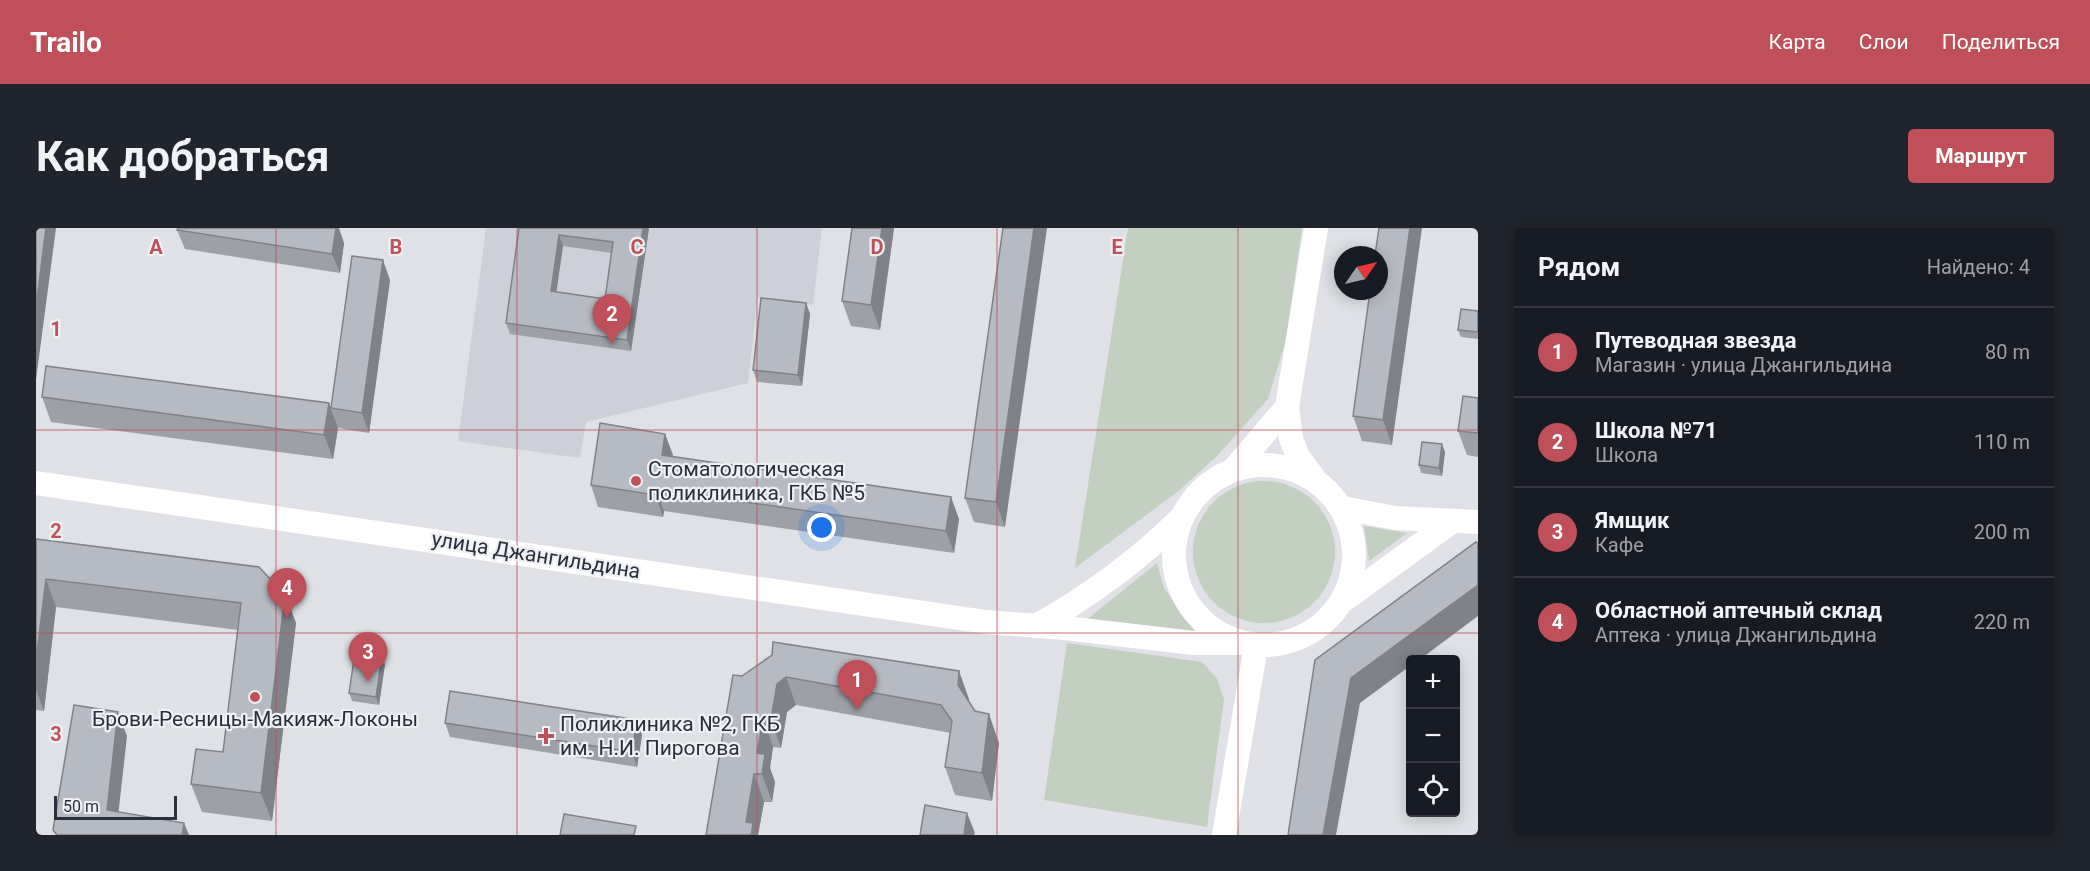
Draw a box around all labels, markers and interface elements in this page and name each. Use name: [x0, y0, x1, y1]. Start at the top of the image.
text: Trailo: [30, 26, 102, 59]
text: Карта: [1769, 30, 1826, 54]
text: Слои: [1859, 30, 1909, 54]
text: Поделиться: [1942, 30, 2060, 54]
button: Маршрут: [1908, 129, 2054, 183]
text: Как добраться: [36, 132, 330, 181]
text: A: [149, 235, 163, 259]
text: B: [390, 235, 402, 259]
text: C: [630, 235, 644, 259]
text: D: [871, 235, 884, 259]
text: E: [1111, 235, 1123, 259]
north arrow: [1334, 246, 1388, 300]
text: Рядом: [1538, 252, 1620, 282]
text: Найдено: 4: [1927, 255, 2030, 279]
pin: 2: [592, 294, 632, 344]
text: 1: [50, 317, 62, 341]
text: Путеводная звезда: [1595, 328, 1796, 353]
text: 1: [1552, 340, 1563, 364]
text: 80 m: [1985, 340, 2030, 364]
text: Магазин · улица Джангильдина: [1595, 353, 1892, 377]
text: Школа №71: [1595, 418, 1717, 443]
text: 2: [1552, 430, 1563, 454]
text: 110 m: [1974, 430, 2030, 454]
text: Школа: [1595, 443, 1658, 467]
place label: Стоматологическая поликлиника, ГКБ №5: [648, 457, 865, 505]
marker: Стоматологическая поликлиника, ГКБ №5: [629, 474, 643, 488]
text: Ямщик: [1595, 508, 1669, 533]
your location: [807, 513, 836, 542]
text: 2: [50, 519, 62, 543]
text: 3: [1552, 520, 1563, 544]
text: 200 m: [1974, 520, 2030, 544]
street label: улица Джангильдина: [430, 527, 642, 583]
text: Кафе: [1595, 533, 1644, 557]
pin: 4: [268, 568, 306, 618]
text: Областной аптечный склад: [1595, 598, 1882, 623]
text: 4: [1552, 610, 1563, 634]
text: 220 m: [1974, 610, 2030, 634]
text: Аптека · улица Джангильдина: [1595, 623, 1877, 647]
pin: 3: [348, 632, 388, 682]
map controls: [1406, 655, 1460, 817]
button: +: [1406, 655, 1460, 709]
pin: 1: [838, 660, 876, 710]
marker: Брови-Ресницы-Макияж-Локоны: [248, 690, 262, 704]
place label: Брови-Ресницы-Макияж-Локоны: [92, 707, 418, 731]
button: −: [1406, 709, 1460, 763]
place label: Поликлиника №2, ГКБ им. Н.И. Пирогова: [560, 712, 780, 760]
text: 3: [50, 722, 62, 746]
marker: Поликлиника №2, ГКБ им. Н.И. Пирогова: [537, 727, 555, 745]
button: locate: [1406, 763, 1460, 817]
scale bar: [54, 793, 177, 820]
text: 50 m: [63, 797, 99, 816]

